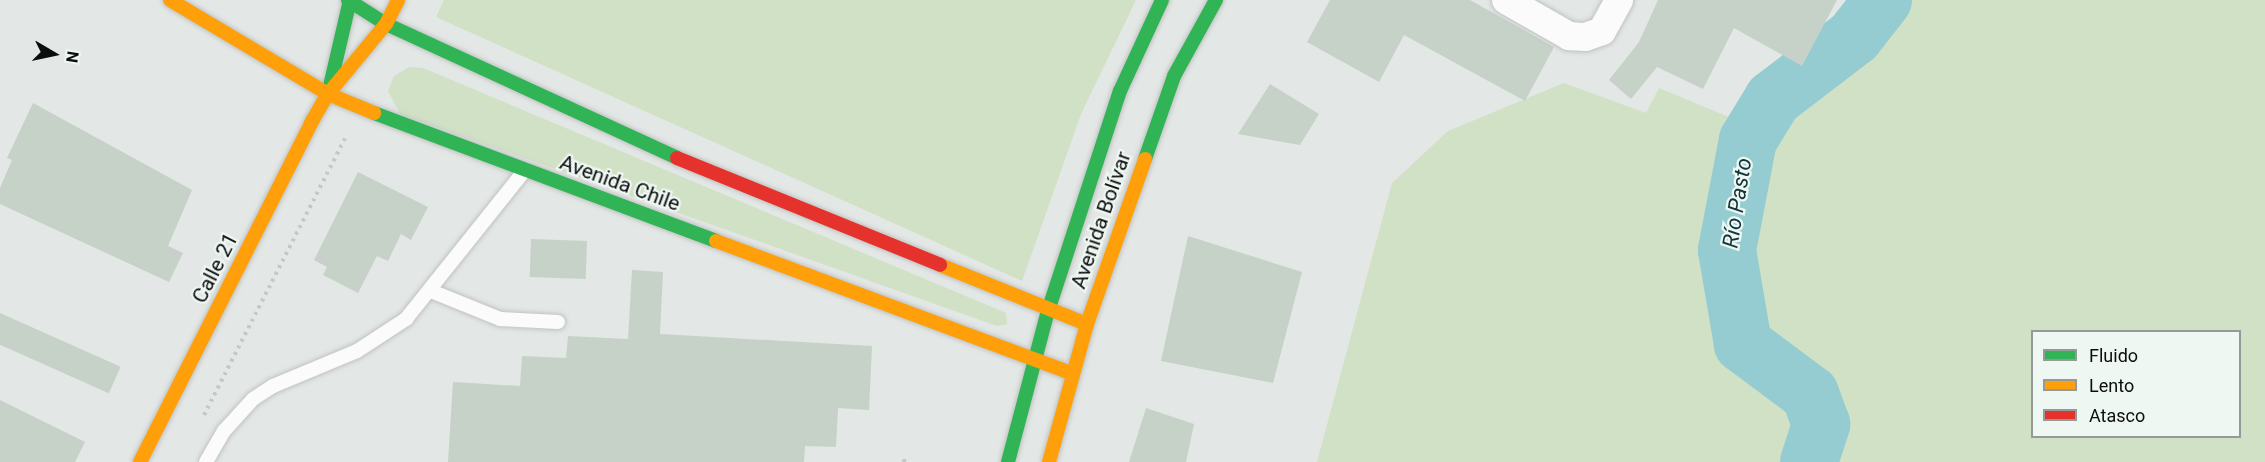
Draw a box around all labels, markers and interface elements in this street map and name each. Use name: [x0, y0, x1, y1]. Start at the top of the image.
north arrow: [24, 24, 84, 84]
text: N: [62, 50, 83, 64]
street label: Avenida Bolívar: [1066, 148, 1136, 292]
street label: Avenida Chile: [556, 150, 684, 216]
water label: Río Pasto: [1717, 156, 1757, 250]
street label: Calle 21: [187, 229, 243, 307]
legend: [2031, 330, 2241, 438]
text: Fluido: [2089, 345, 2138, 366]
text: Lento: [2089, 375, 2134, 396]
text: Atasco: [2089, 405, 2145, 426]

